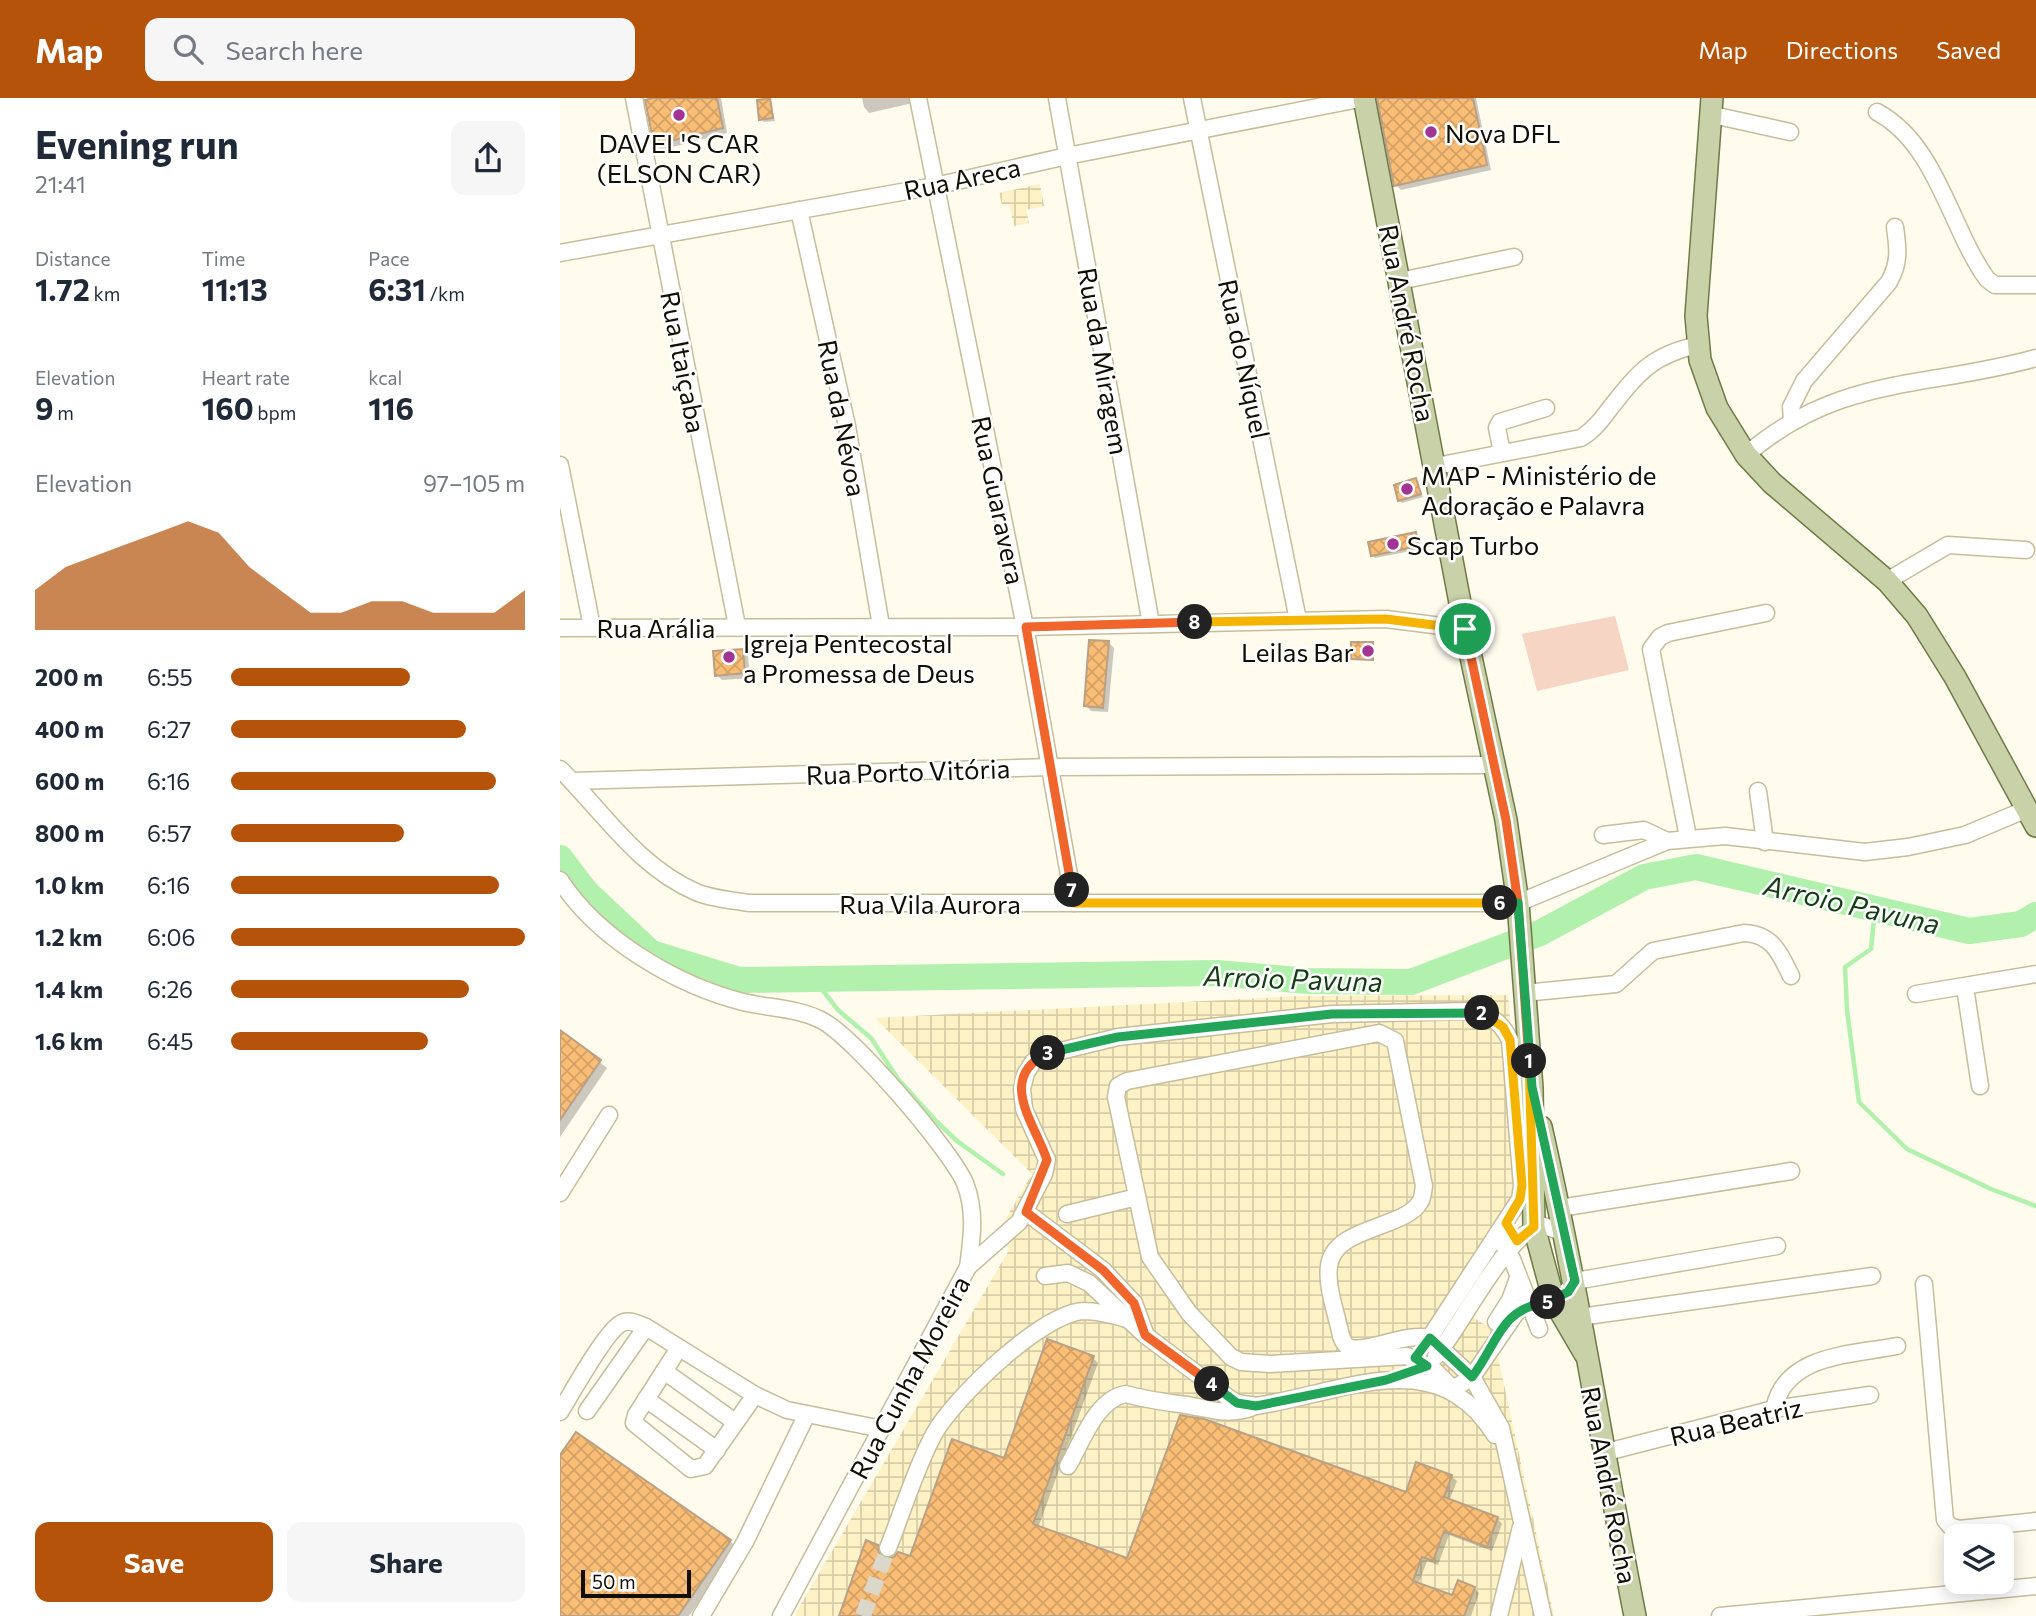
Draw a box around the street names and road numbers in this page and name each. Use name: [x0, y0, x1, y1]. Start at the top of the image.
street label: Rua Areca: [901, 151, 1023, 205]
street label: Rua André Rocha: [1374, 222, 1442, 424]
street label: Rua da Miragem: [1072, 265, 1136, 457]
street label: Rua do Níquel: [1213, 276, 1277, 442]
street label: Rua Itaiçaba: [655, 288, 713, 436]
street label: Rua da Névoa: [813, 337, 873, 499]
street label: Rua Guaravera: [966, 413, 1032, 587]
street label: Rua Arália: [597, 612, 715, 643]
street label: Rua Porto Vitória: [805, 752, 1011, 790]
street label: Rua Vila Aurora: [839, 888, 1021, 919]
street label: Rua Cunha Moreira: [842, 1270, 976, 1484]
street label: Rua André Rocha: [1576, 1384, 1644, 1586]
street label: Rua Beatriz: [1667, 1391, 1805, 1451]

